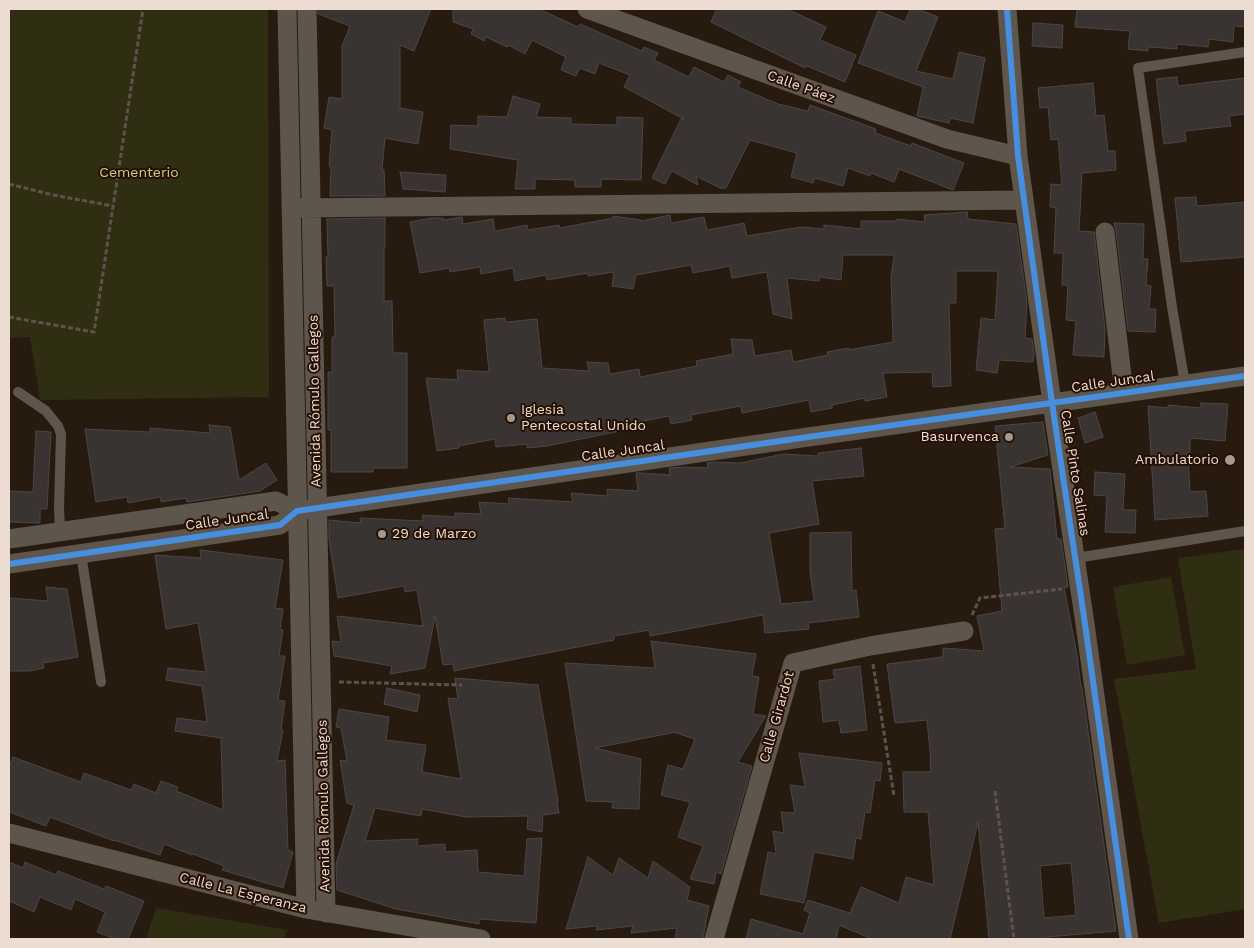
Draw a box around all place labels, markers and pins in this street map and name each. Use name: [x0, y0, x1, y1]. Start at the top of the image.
place label: Iglesia Pentecostal Unido: [521, 402, 646, 434]
marker: Iglesia Pentecostal Unido: [505, 412, 517, 424]
place label: Basurvenca: [920, 429, 999, 445]
marker: Basurvenca: [1003, 431, 1015, 443]
place label: Ambulatorio: [1135, 452, 1219, 468]
marker: Ambulatorio: [1223, 453, 1237, 467]
place label: 29 de Marzo: [392, 526, 476, 542]
marker: 29 de Marzo: [376, 528, 388, 540]

